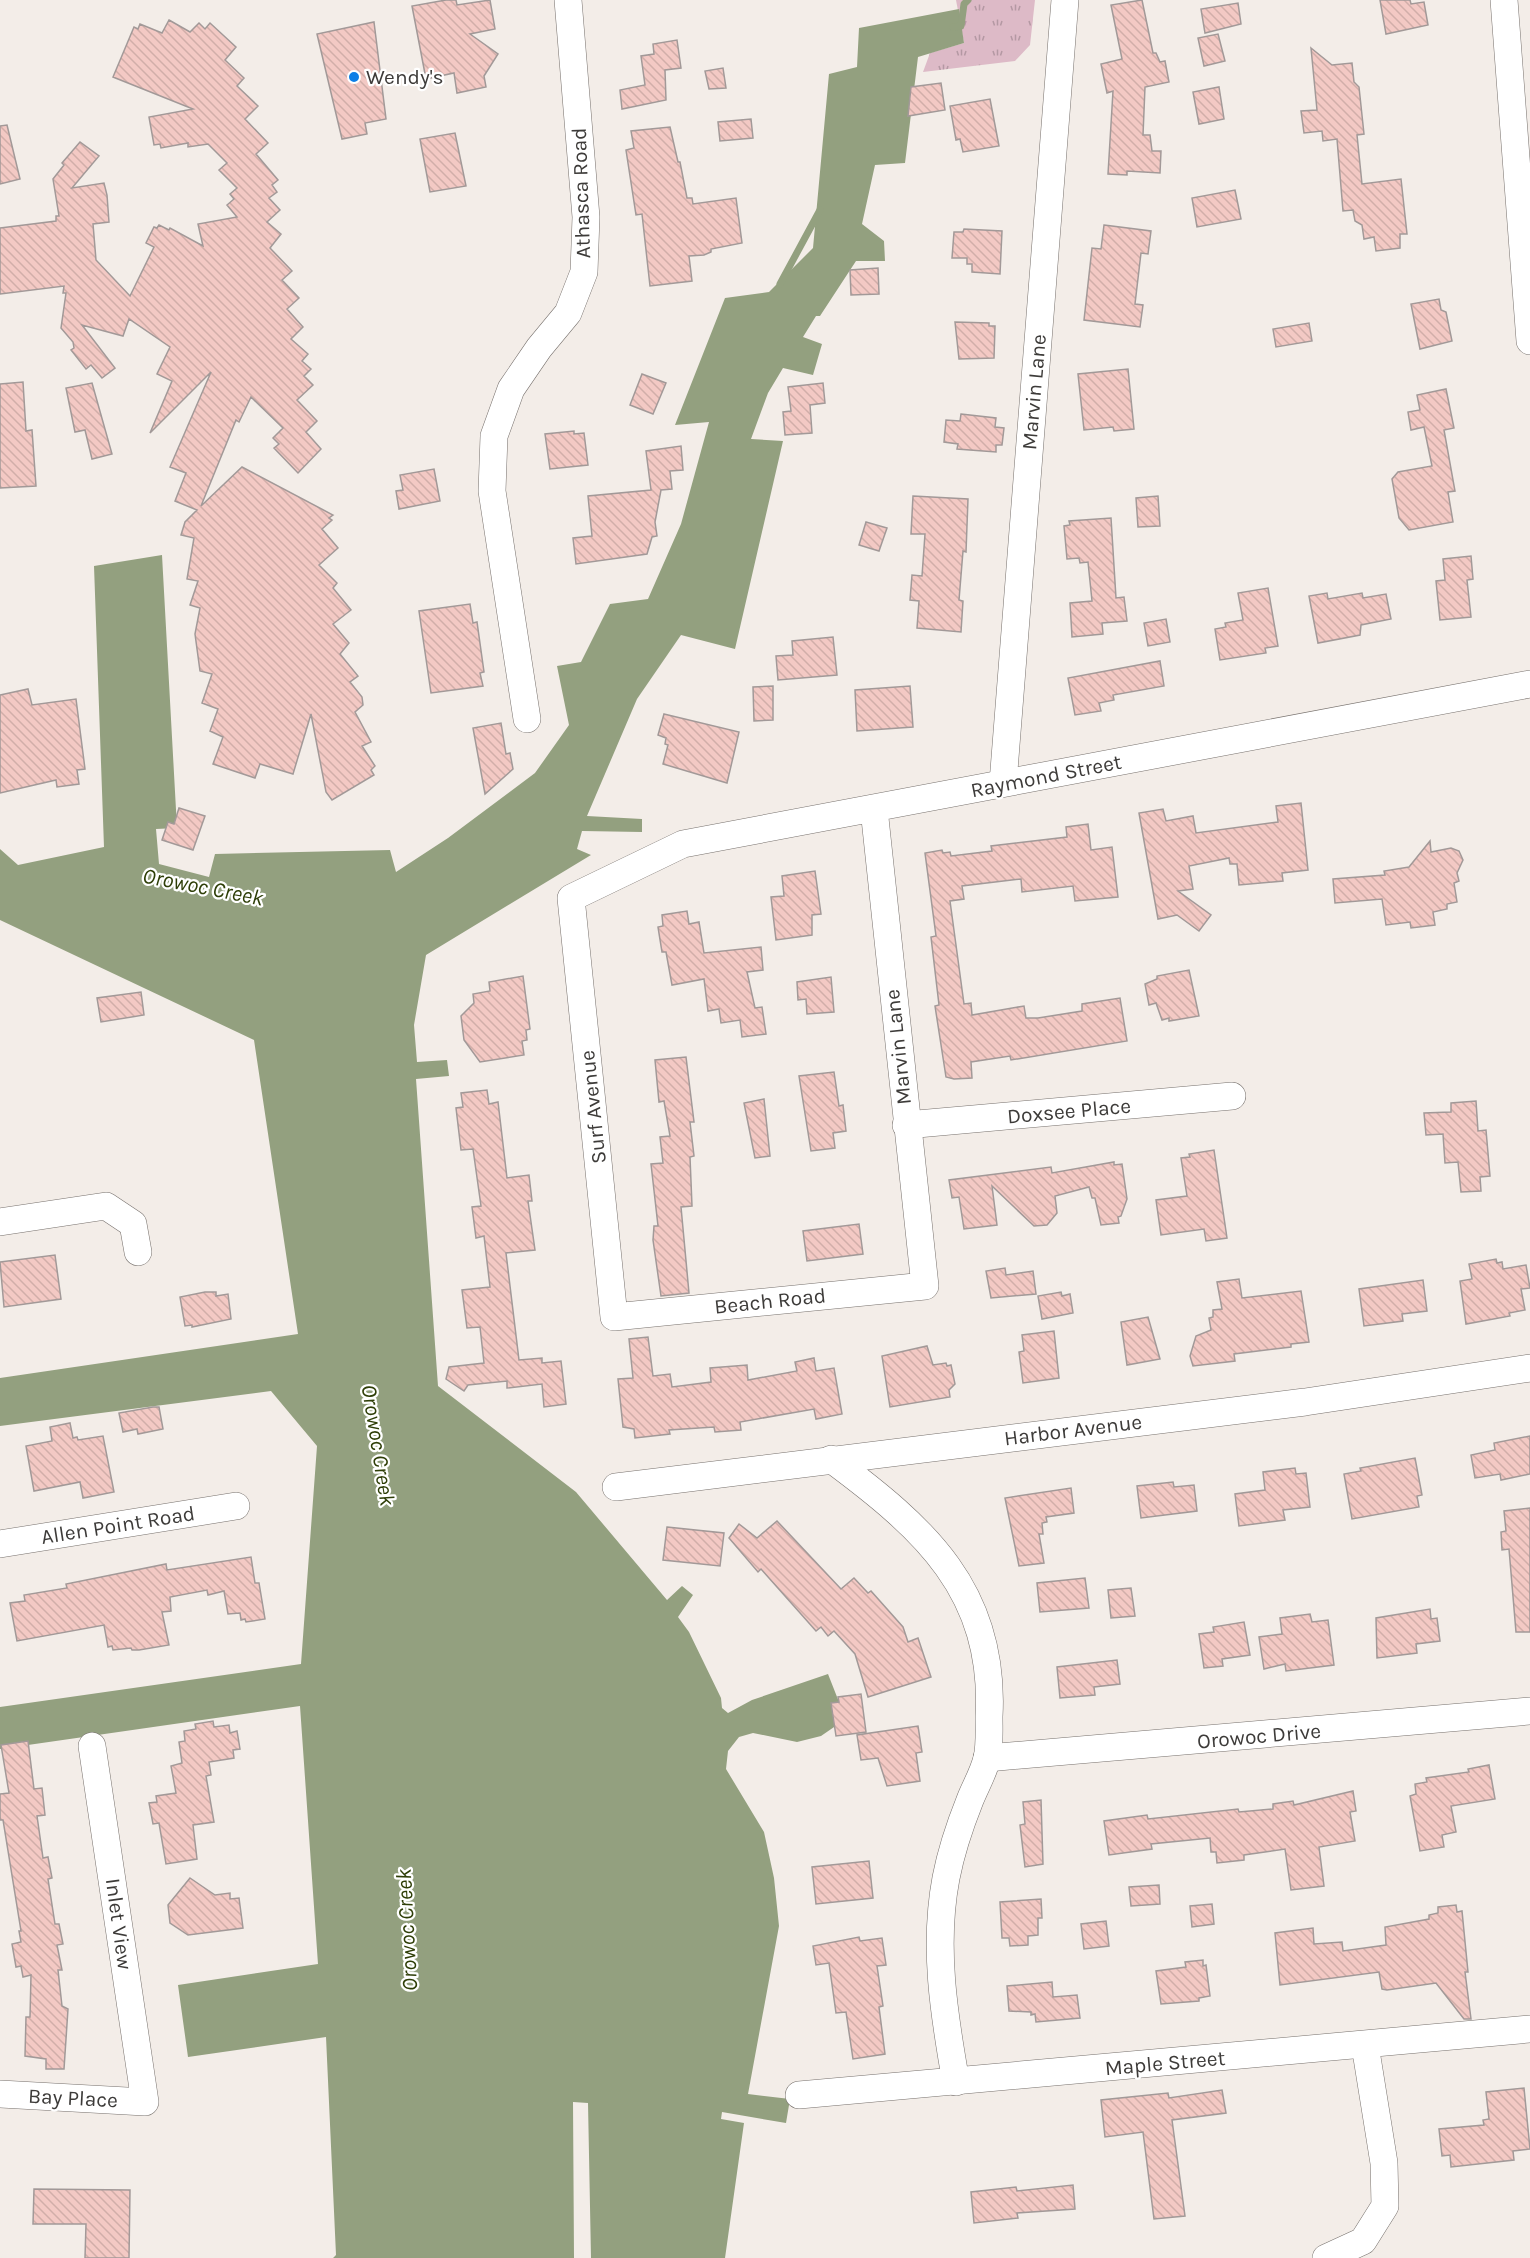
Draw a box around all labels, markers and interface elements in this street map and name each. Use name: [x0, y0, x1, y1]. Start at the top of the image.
place label: Wendy's: [366, 65, 444, 89]
marker: Wendy's: [347, 70, 361, 84]
street label: Athasca Road: [567, 127, 595, 259]
street label: Marvin Lane: [1017, 333, 1051, 451]
street label: Raymond Street: [969, 750, 1124, 802]
water label: Orowoc Creek: [140, 863, 266, 912]
street label: Marvin Lane: [880, 988, 916, 1106]
street label: Surf Avenue: [575, 1049, 611, 1165]
street label: Doxsee Place: [1006, 1094, 1132, 1128]
street label: Beach Road: [713, 1283, 827, 1319]
water label: Orowoc Creek: [356, 1383, 401, 1508]
street label: Harbor Avenue: [1003, 1410, 1143, 1450]
street label: Allen Point Road: [39, 1501, 197, 1549]
street label: Orowoc Drive: [1196, 1719, 1322, 1753]
water label: Orowoc Creek: [391, 1867, 423, 1992]
street label: Inlet View: [101, 1877, 137, 1971]
street label: Maple Street: [1104, 2046, 1226, 2080]
street label: Bay Place: [27, 2084, 119, 2112]

